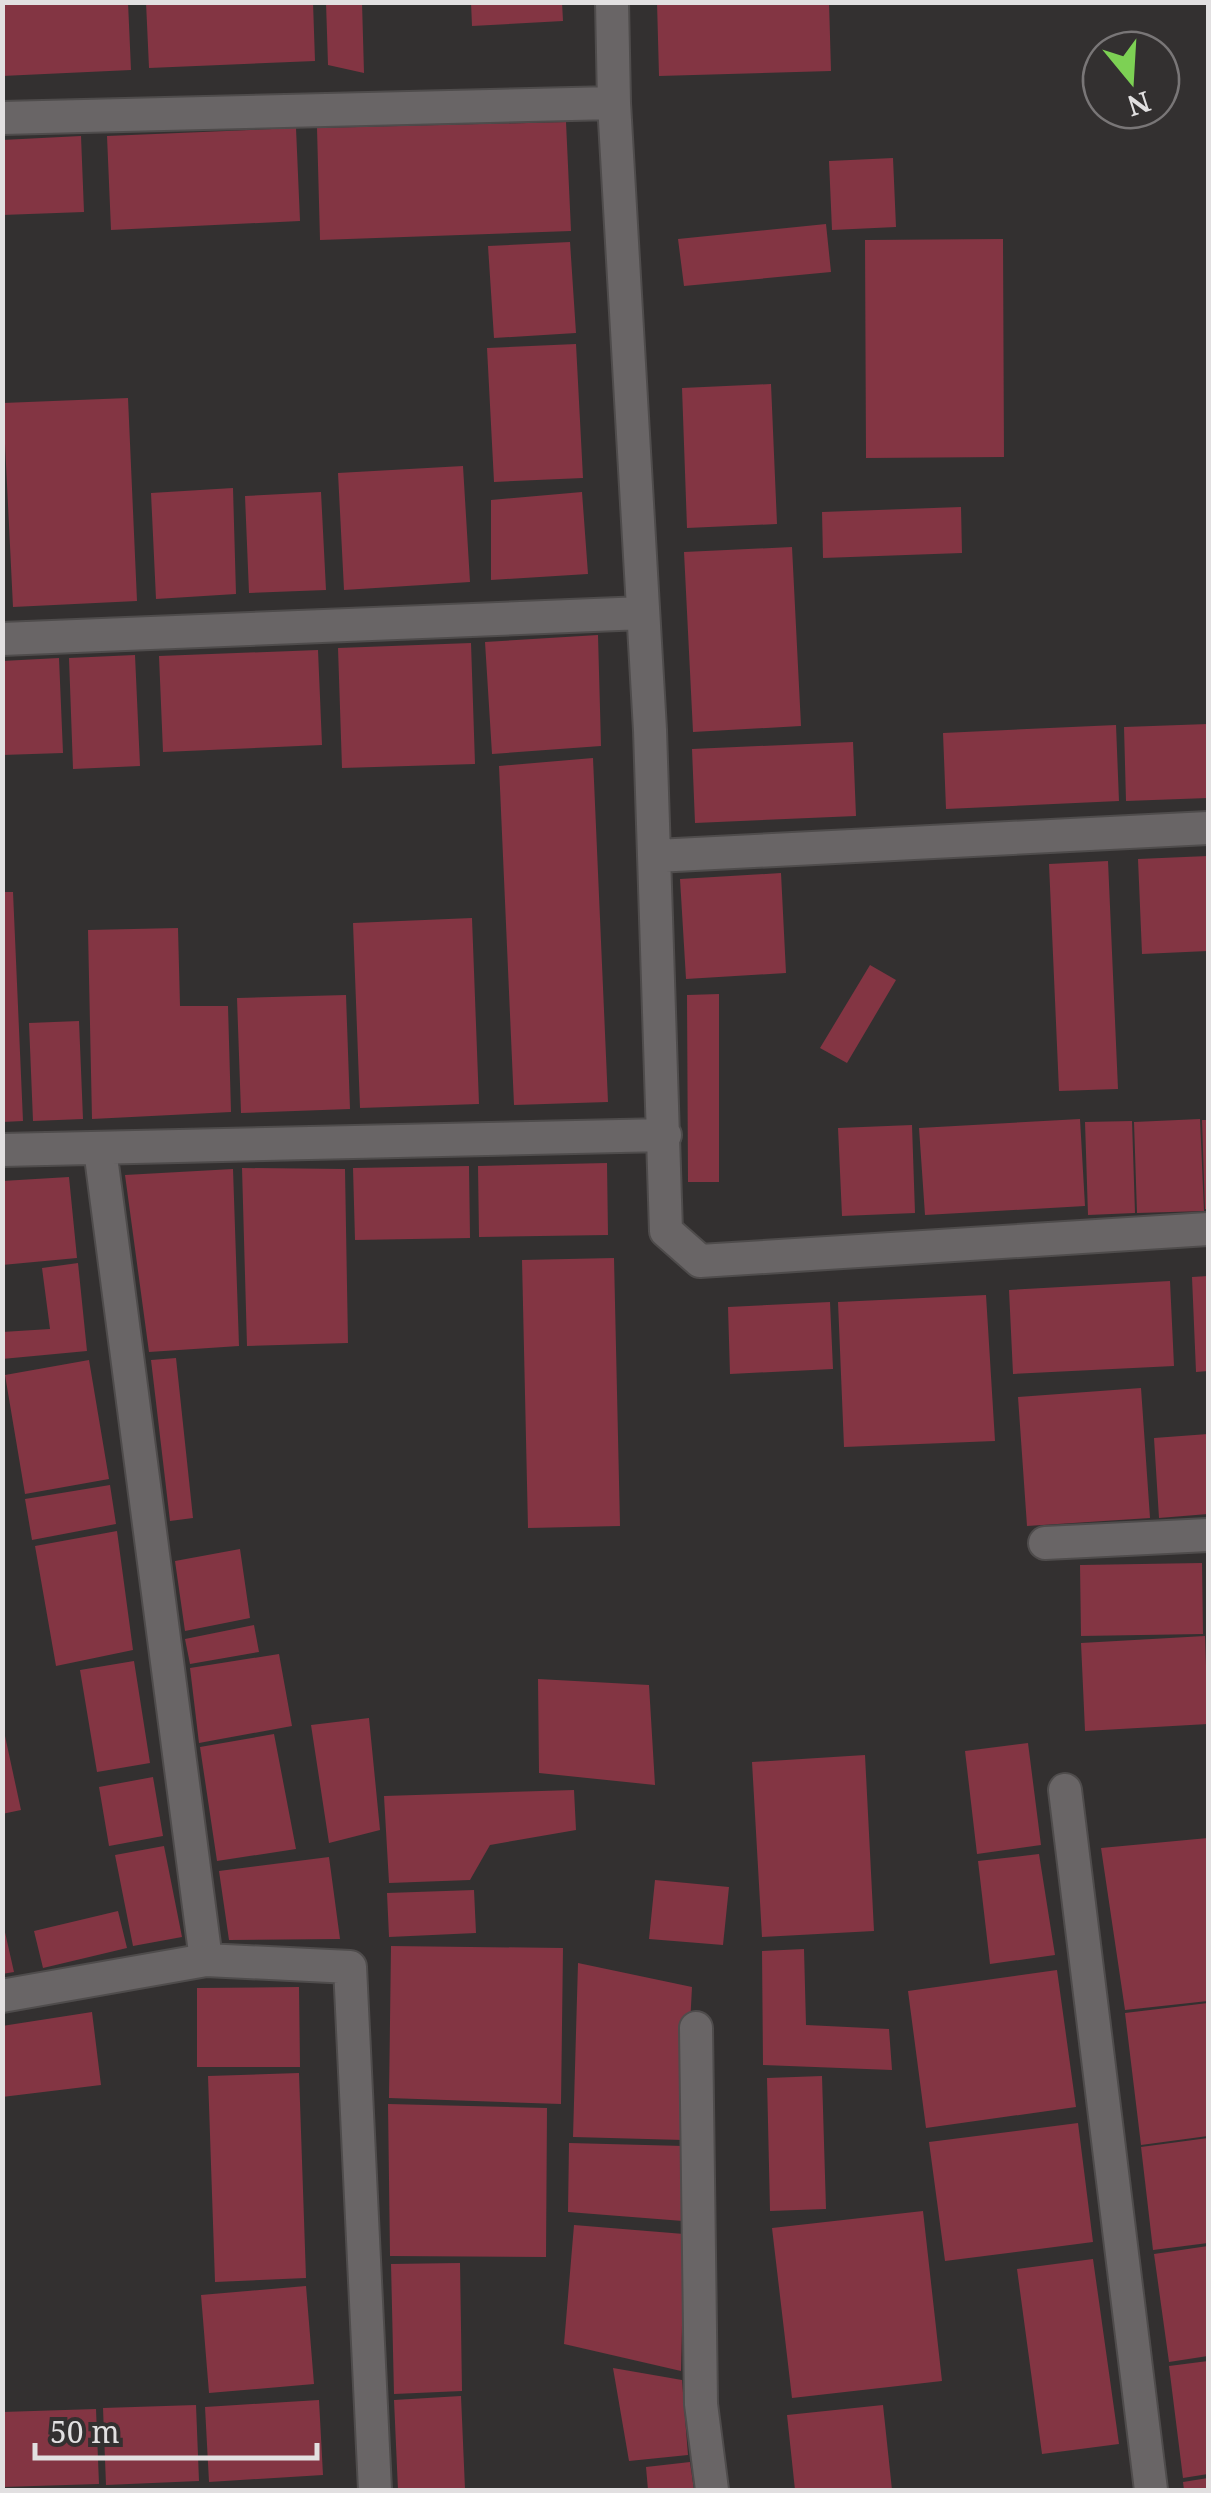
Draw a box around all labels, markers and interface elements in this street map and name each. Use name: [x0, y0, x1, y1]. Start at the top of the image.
north arrow: [1081, 30, 1181, 130]
text: N: [1123, 83, 1155, 126]
scale bar: [35, 2398, 318, 2460]
text: 50 m: [50, 2411, 120, 2452]

